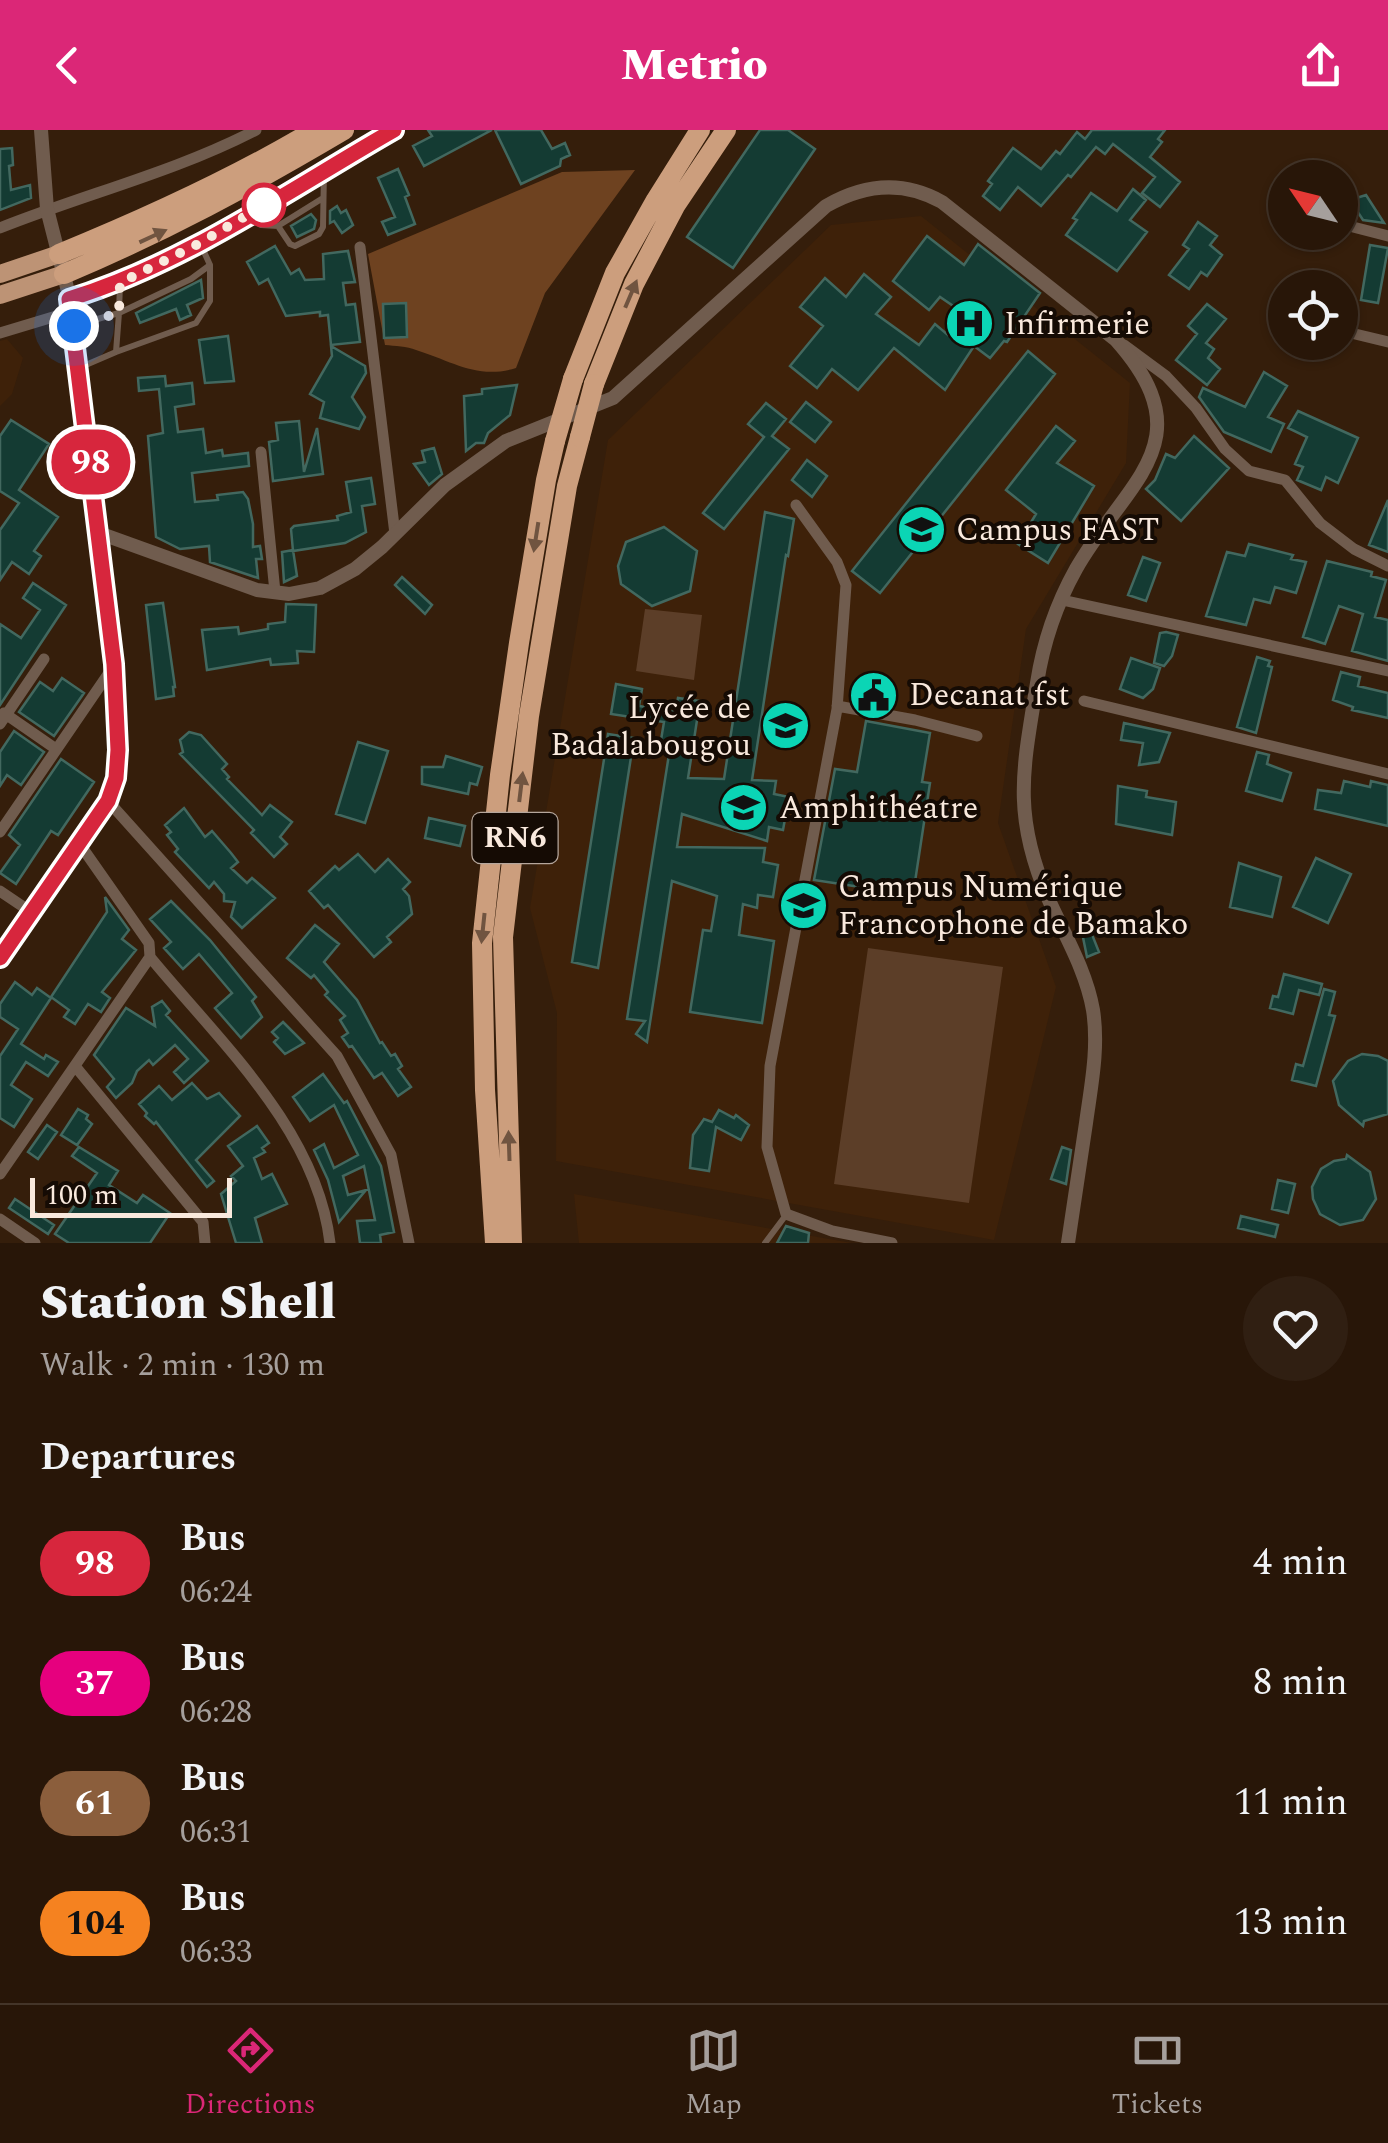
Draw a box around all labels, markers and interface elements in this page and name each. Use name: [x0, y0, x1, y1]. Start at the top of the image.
text: Metrio: [620, 31, 768, 100]
icon: back: [40, 38, 95, 93]
icon: share: [1293, 38, 1348, 93]
north arrow: [1268, 160, 1358, 250]
map controls: [1268, 160, 1358, 360]
unlabelled marker: [243, 184, 285, 226]
one-way arrow: [139, 227, 168, 244]
button: locate: [1268, 270, 1358, 360]
one-way arrow: [623, 279, 639, 309]
hospital icon: Infirmerie: [943, 298, 995, 350]
place label: Infirmerie: [1004, 300, 1150, 349]
your location: [49, 301, 99, 351]
line badge: 98: [46, 430, 136, 494]
text: 98: [71, 436, 111, 489]
school or university icon: Campus FAST: [895, 504, 947, 556]
place label: Campus FAST: [956, 506, 1160, 555]
one-way arrow: [528, 522, 543, 553]
public building icon: Decanat fst: [848, 669, 900, 721]
place label: Decanat fst: [909, 671, 1069, 720]
place label: Lycée de Badalabougou: [550, 684, 751, 770]
school or university icon: Lycée de Badalabougou: [760, 700, 812, 752]
one-way arrow: [513, 770, 529, 802]
school or university icon: Amphithéatre: [718, 782, 770, 834]
place label: Amphithéatre: [779, 784, 978, 833]
road number: RN6: [472, 813, 558, 863]
place label: Campus Numérique Francophone de Bamako: [838, 863, 1188, 949]
school or university icon: Campus Numérique Francophone de Bamako: [777, 879, 829, 931]
one-way arrow: [475, 913, 491, 945]
one-way arrow: [500, 1129, 516, 1161]
scale bar: [30, 1173, 232, 1218]
text: 100 m: [45, 1174, 118, 1217]
text: Station Shell: [40, 1267, 336, 1340]
button: heart: [1243, 1276, 1348, 1381]
text: Walk · 2 min · 130 m: [40, 1341, 325, 1390]
text: Departures: [40, 1429, 236, 1487]
text: Bus: [180, 1510, 246, 1568]
text: 4 min: [1253, 1534, 1348, 1592]
text: 98: [75, 1537, 115, 1590]
text: 06:24: [180, 1568, 252, 1617]
text: Bus: [180, 1630, 246, 1688]
text: 8 min: [1253, 1654, 1348, 1712]
text: 37: [75, 1657, 115, 1710]
text: 06:28: [180, 1688, 252, 1737]
text: Bus: [180, 1750, 246, 1808]
text: 11 min: [1234, 1774, 1348, 1832]
text: 61: [75, 1777, 115, 1830]
text: 06:31: [180, 1808, 252, 1857]
text: Bus: [180, 1870, 246, 1928]
text: 13 min: [1234, 1894, 1348, 1952]
text: 104: [66, 1897, 124, 1950]
text: 06:33: [180, 1928, 252, 1977]
tab: Directions: [185, 2023, 316, 2126]
tab: Map: [685, 2023, 742, 2126]
tab: Tickets: [1111, 2023, 1203, 2126]

